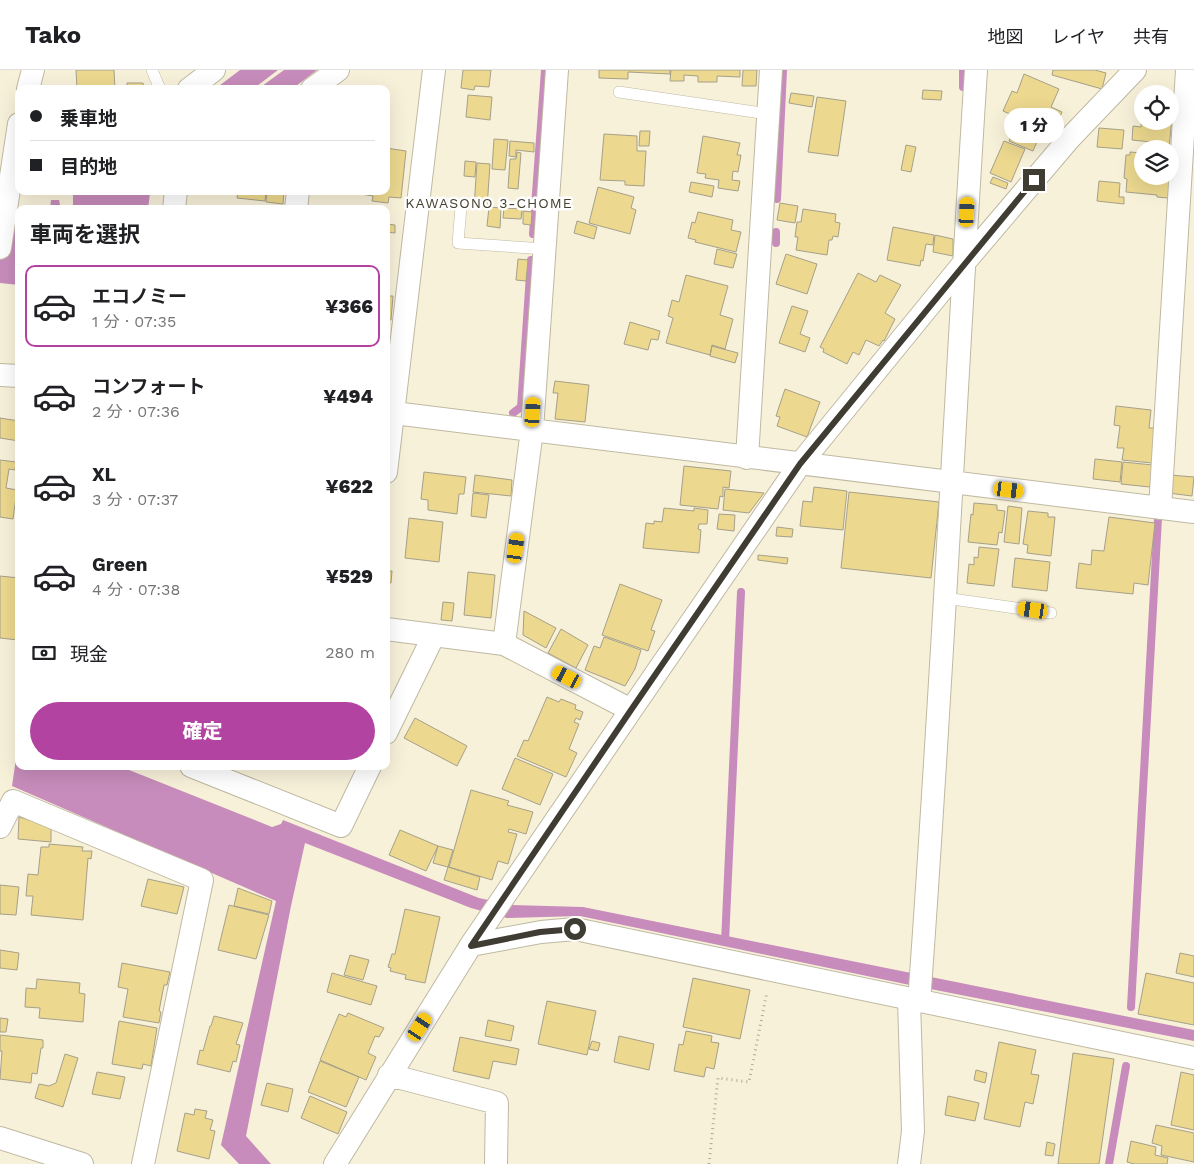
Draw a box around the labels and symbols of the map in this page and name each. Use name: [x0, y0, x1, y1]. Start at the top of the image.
callout: 1 分: [1004, 108, 1064, 142]
route end: [1023, 169, 1045, 191]
district label: KAWASONO 3-CHOME: [405, 195, 573, 211]
car: [958, 197, 975, 227]
car: [524, 397, 541, 427]
car: [993, 481, 1024, 499]
car: [506, 532, 525, 564]
car: [1017, 600, 1048, 620]
car: [550, 664, 583, 690]
route start: [564, 918, 586, 940]
car: [405, 1010, 434, 1044]

